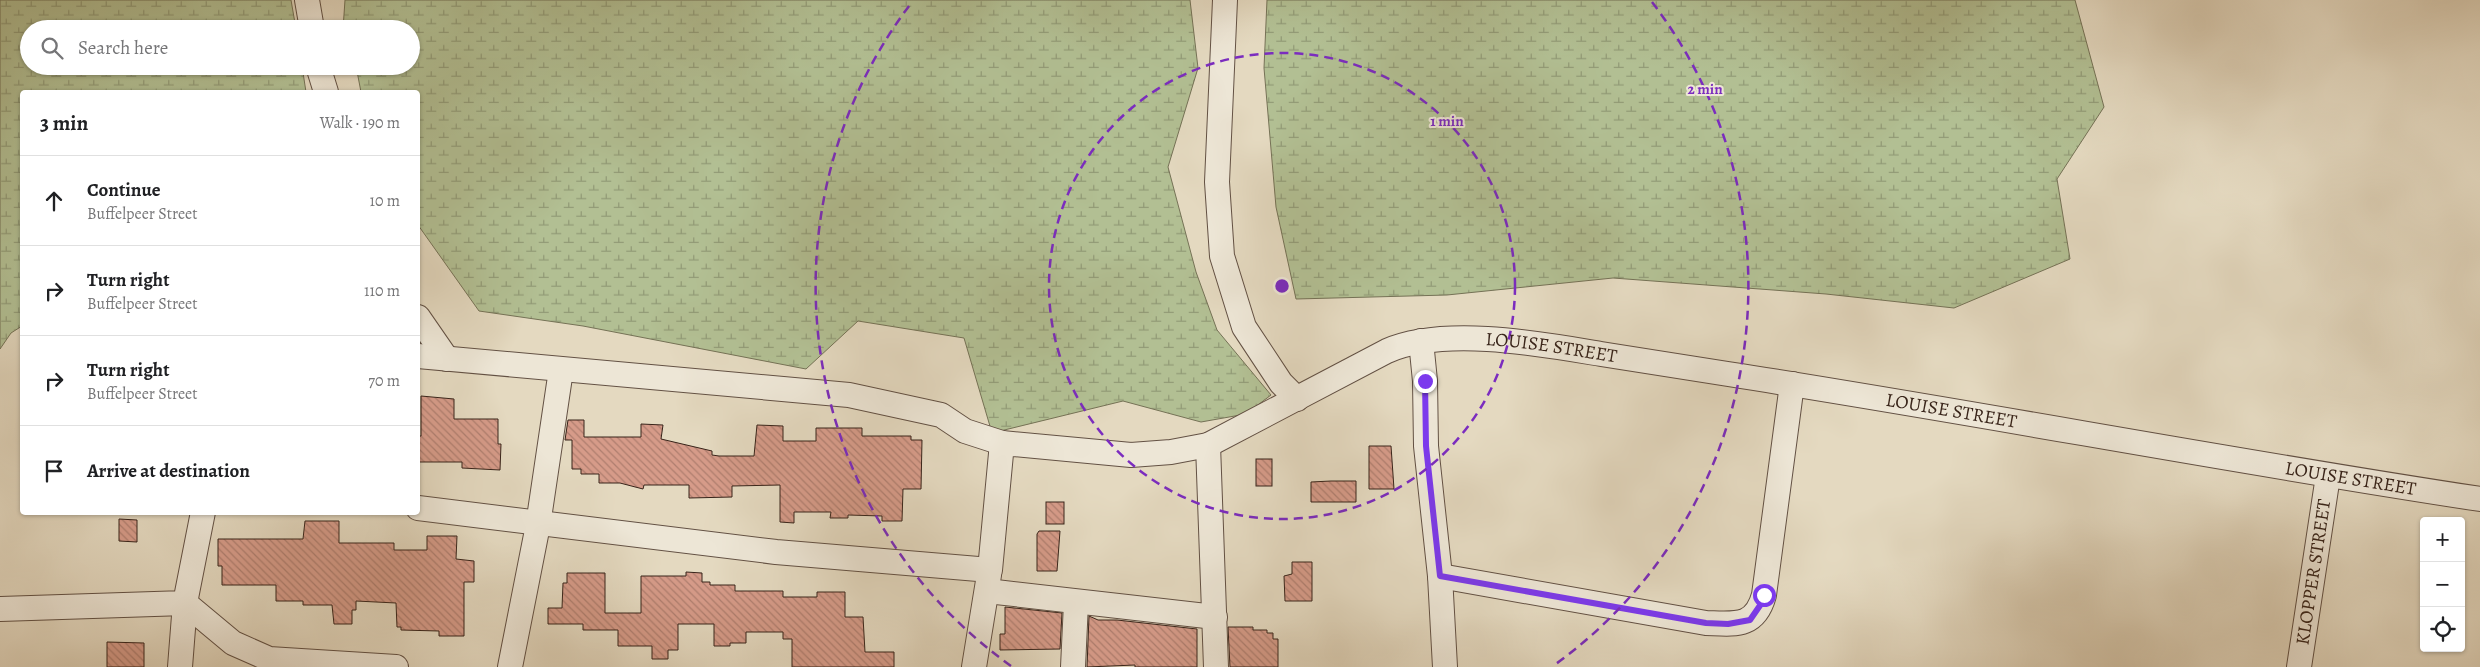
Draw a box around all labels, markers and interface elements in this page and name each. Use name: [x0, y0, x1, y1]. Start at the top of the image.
search box: [20, 20, 420, 75]
icon: search: [38, 34, 66, 62]
text: Search here: [78, 35, 168, 61]
text: 2 min: [1687, 79, 1723, 99]
text: 3 min: [40, 109, 88, 137]
text: 1 min: [1430, 111, 1464, 131]
text: Walk · 190 m: [320, 112, 400, 134]
text: Continue: [87, 177, 161, 203]
icon: ahead: [40, 187, 68, 215]
text: 10 m: [370, 190, 400, 212]
text: Buffelpeer Street: [87, 203, 198, 225]
text: Turn right: [87, 267, 169, 293]
icon: right: [40, 277, 68, 305]
centre of rings: [1273, 277, 1291, 295]
text: 110 m: [364, 280, 400, 302]
text: Buffelpeer Street: [87, 293, 198, 315]
street label: LOUISE STREET: [1485, 326, 1620, 370]
text: Turn right: [87, 357, 169, 383]
icon: right: [40, 367, 68, 395]
text: 70 m: [368, 370, 400, 392]
route end: [1414, 370, 1437, 393]
text: Buffelpeer Street: [87, 383, 198, 405]
street label: LOUISE STREET: [1884, 387, 2019, 435]
street label: LOUISE STREET: [2283, 455, 2419, 502]
icon: arrive: [40, 457, 68, 485]
text: Arrive at destination: [87, 458, 250, 484]
street label: KLOPPER STREET: [2290, 497, 2337, 647]
map controls: [2420, 517, 2465, 652]
button: +: [2420, 517, 2465, 562]
button: −: [2420, 562, 2465, 607]
route start: [1753, 584, 1776, 607]
button: locate: [2420, 607, 2465, 652]

